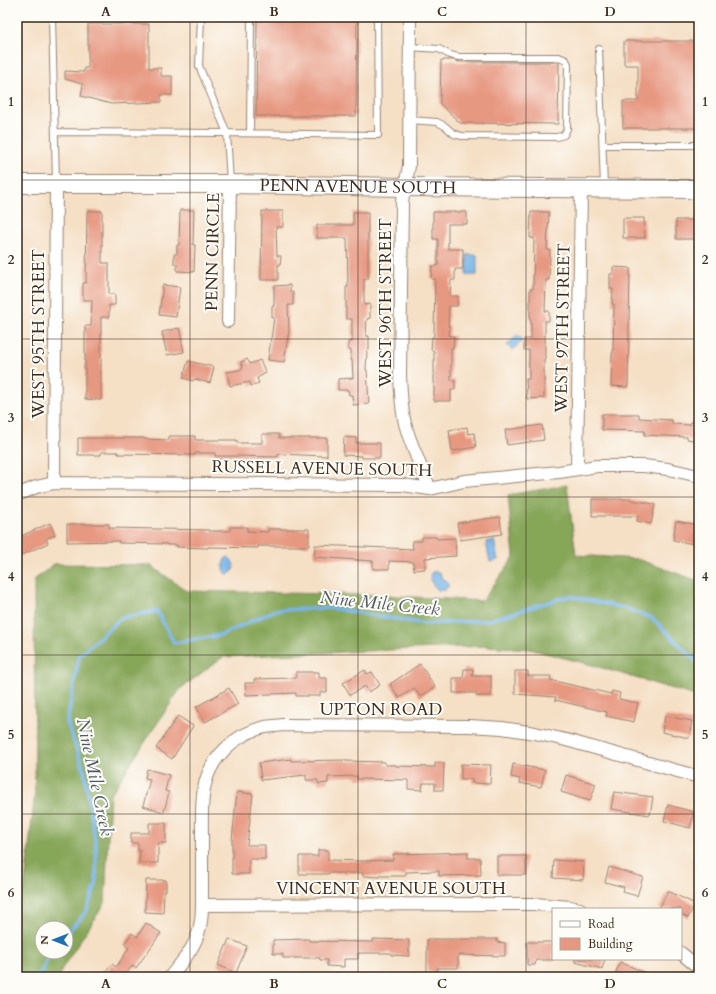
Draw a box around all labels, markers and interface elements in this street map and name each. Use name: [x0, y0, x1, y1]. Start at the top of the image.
text: A: [101, 3, 111, 21]
text: B: [269, 3, 279, 21]
text: C: [437, 3, 447, 21]
text: D: [604, 3, 616, 21]
text: 1: [8, 93, 14, 111]
text: 1: [702, 93, 708, 111]
street label: PENN AVENUE SOUTH: [260, 174, 456, 199]
street label: PENN CIRCLE: [200, 193, 225, 311]
street label: WEST 96TH STREET: [374, 218, 397, 389]
street label: WEST 97TH STREET: [550, 243, 575, 414]
street label: WEST 95TH STREET: [27, 249, 50, 420]
text: 2: [8, 251, 15, 269]
text: 2: [702, 251, 709, 269]
text: 3: [8, 409, 15, 427]
text: 3: [702, 409, 709, 427]
street label: RUSSELL AVENUE SOUTH: [212, 455, 432, 482]
text: 4: [8, 568, 15, 586]
text: 4: [702, 568, 709, 586]
water label: Nine Mile Creek: [319, 585, 441, 622]
street label: UPTON ROAD: [320, 698, 442, 721]
water label: Nine Mile Creek: [70, 716, 119, 839]
text: 5: [8, 726, 14, 744]
text: 5: [702, 726, 708, 744]
street label: VINCENT AVENUE SOUTH: [276, 877, 506, 900]
text: 6: [8, 884, 15, 902]
text: 6: [702, 884, 709, 902]
legend: [552, 908, 682, 960]
text: Road: [588, 916, 615, 932]
north arrow: [34, 920, 74, 960]
text: N: [37, 935, 52, 945]
text: Building: [588, 936, 633, 952]
text: A: [101, 975, 111, 993]
text: B: [269, 975, 279, 993]
text: C: [437, 975, 447, 993]
text: D: [604, 975, 616, 993]

